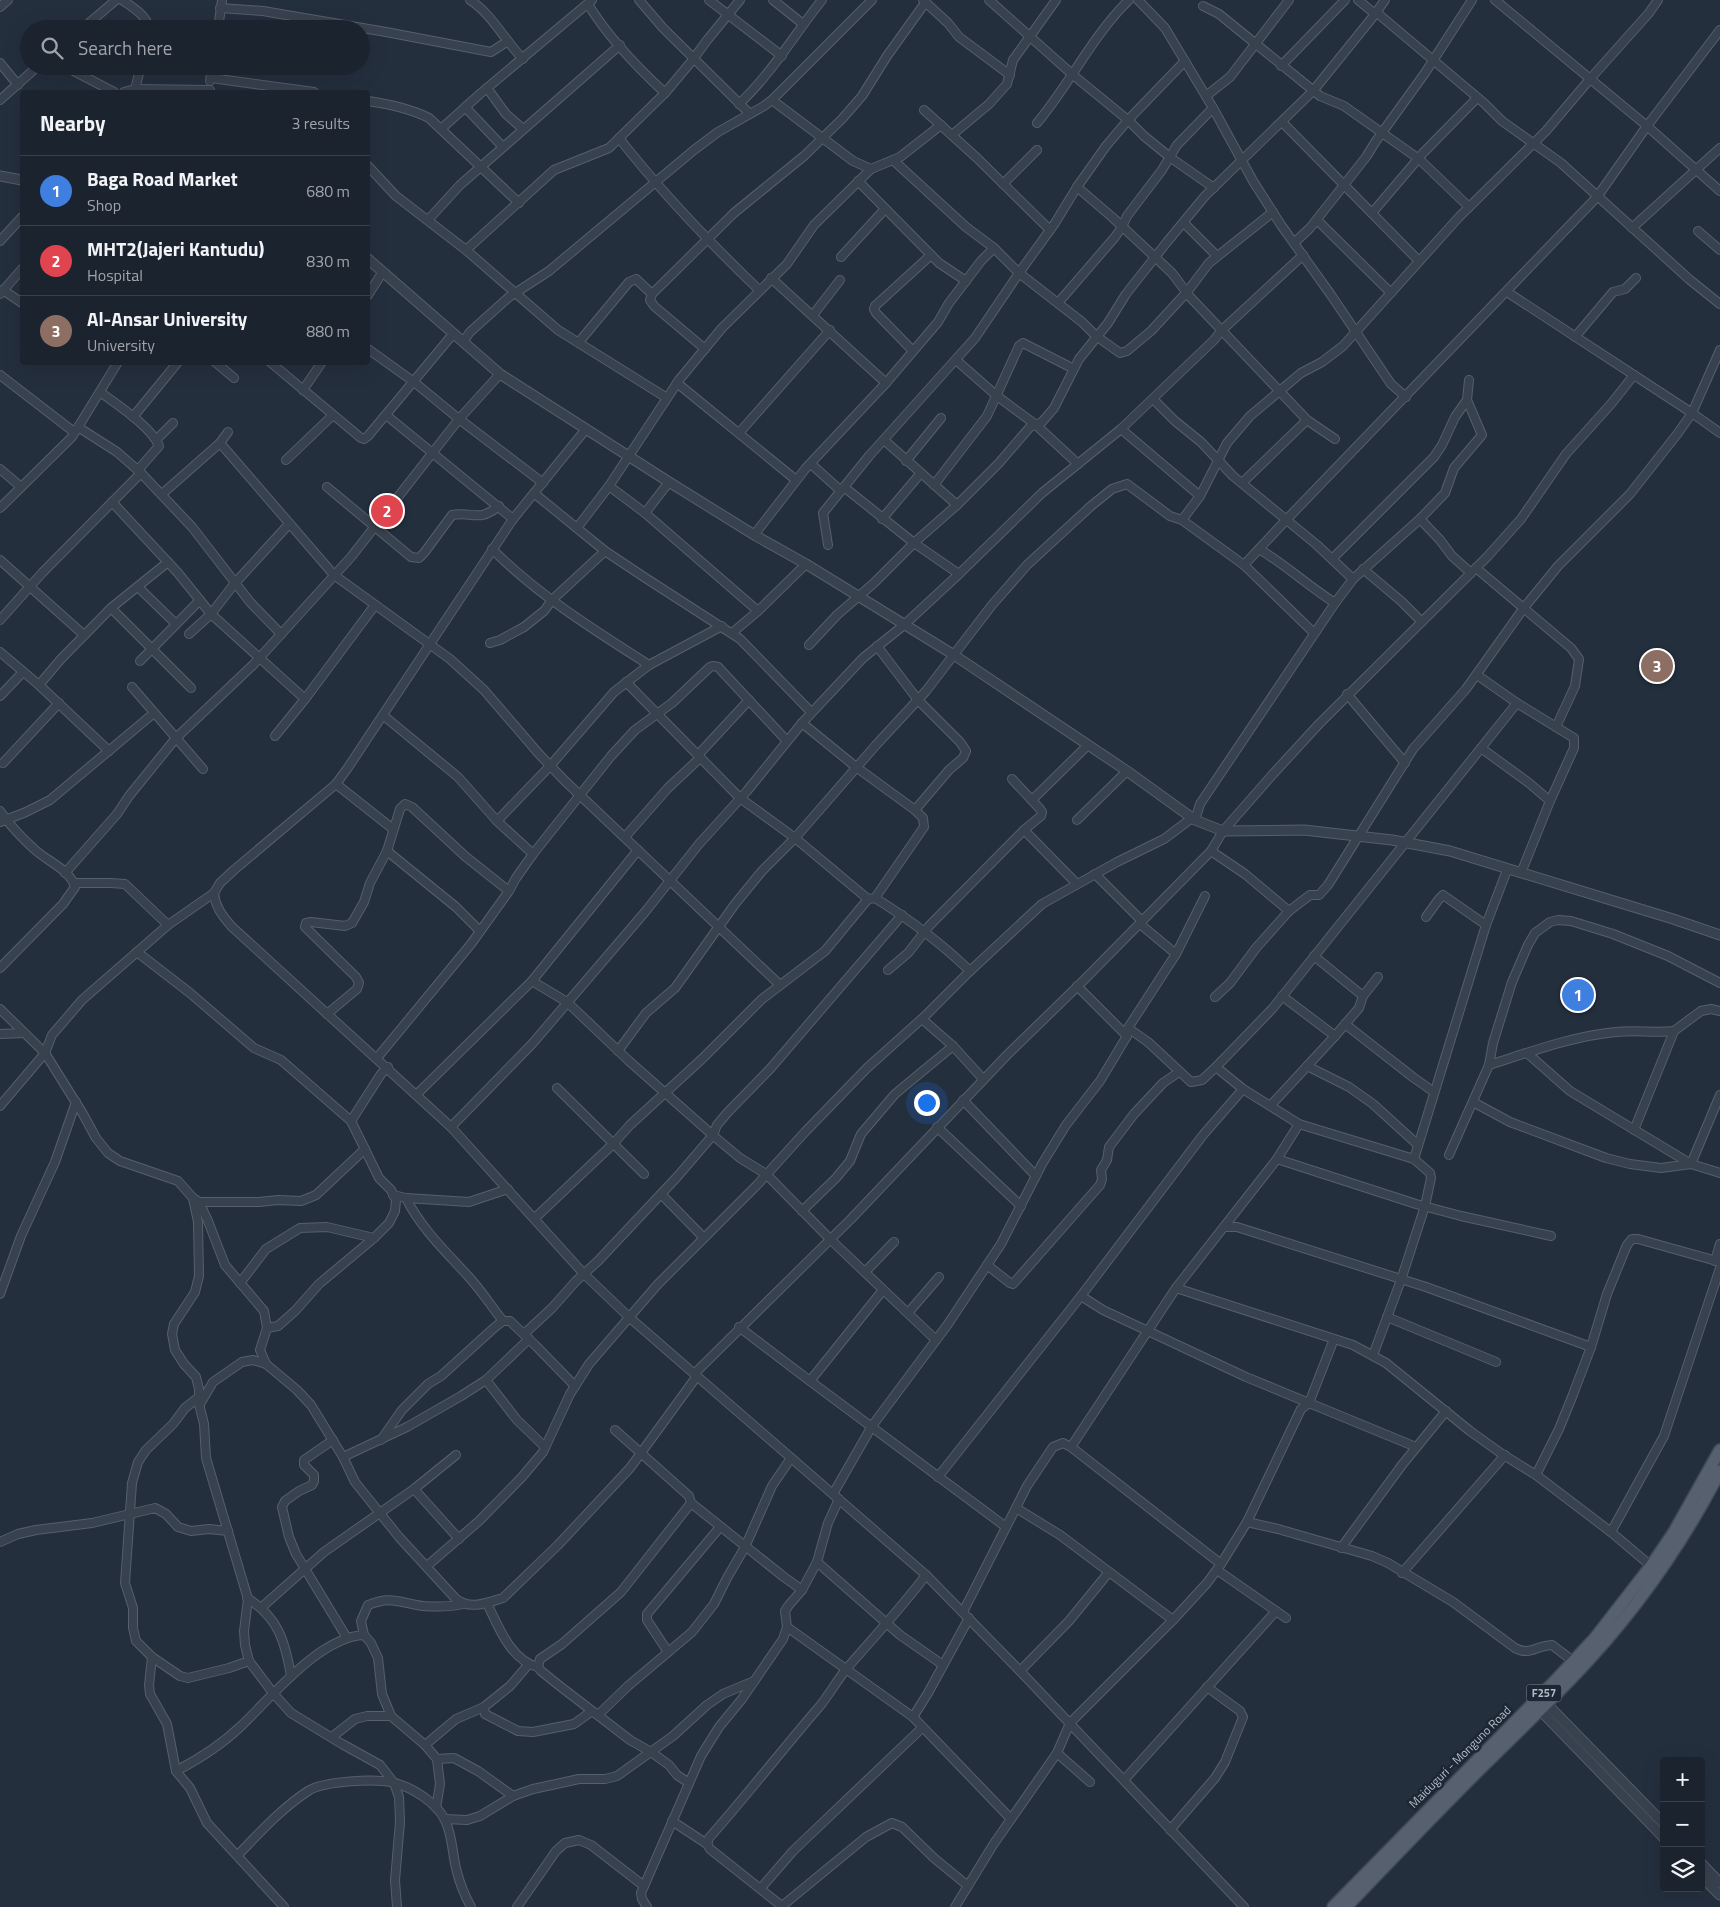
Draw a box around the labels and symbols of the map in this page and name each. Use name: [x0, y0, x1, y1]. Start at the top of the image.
pin: 2: [371, 492, 403, 530]
pin: 3: [1641, 647, 1673, 685]
pin: 1: [1562, 976, 1594, 1014]
your location: [914, 1090, 940, 1116]
road number: F257: [1526, 1685, 1562, 1702]
street label: Maiduguri - Monguno Road: [1404, 1701, 1515, 1812]

